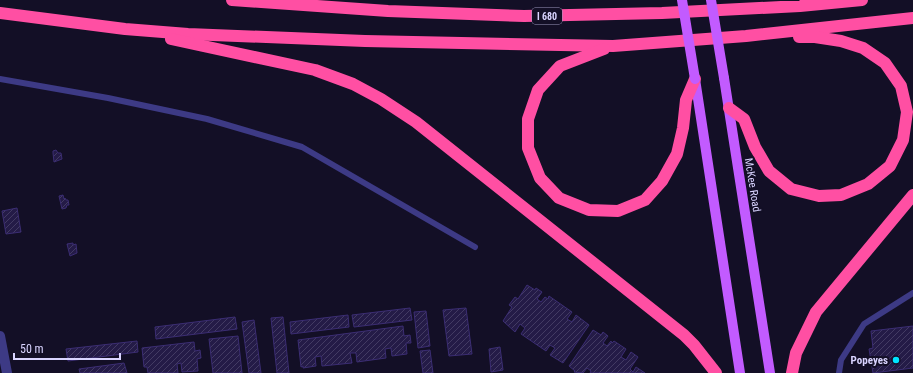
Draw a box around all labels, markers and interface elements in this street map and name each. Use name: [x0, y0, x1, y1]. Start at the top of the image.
road number: I 680: [532, 8, 562, 24]
street label: McKee Road: [742, 157, 763, 213]
scale bar: [14, 335, 120, 361]
text: 50 m: [20, 342, 44, 356]
place label: Popeyes: [851, 354, 888, 367]
marker: Popeyes: [891, 355, 901, 365]

